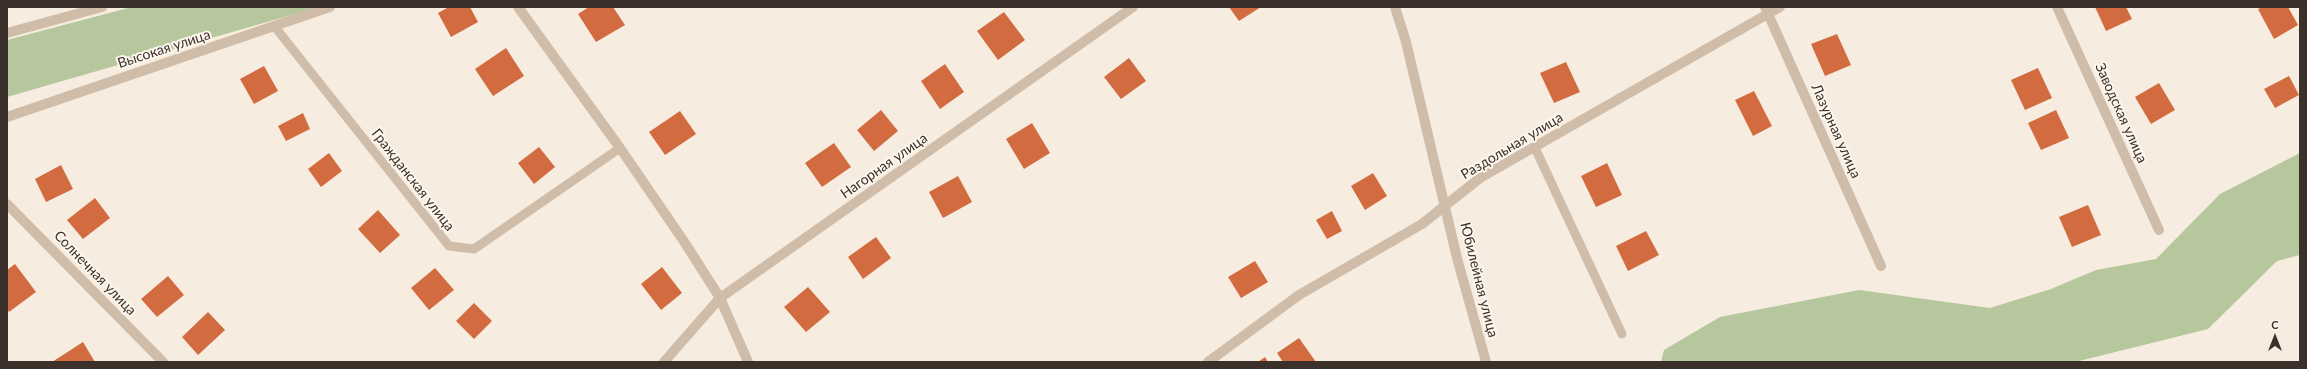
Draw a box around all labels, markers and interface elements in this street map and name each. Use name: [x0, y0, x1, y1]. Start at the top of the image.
street label: Высокая улица: [116, 26, 212, 72]
street label: Заводская улица: [2091, 60, 2151, 166]
street label: Лазурная улица: [1808, 81, 1864, 181]
street label: Раздольная улица: [1458, 109, 1566, 183]
street label: Гражданская улица: [368, 126, 458, 234]
street label: Нагорная улица: [837, 130, 931, 202]
street label: Юбилейная улица: [1457, 221, 1501, 339]
street label: Солнечная улица: [50, 227, 140, 319]
north arrow: [2255, 317, 2295, 357]
text: С: [2271, 318, 2279, 331]

